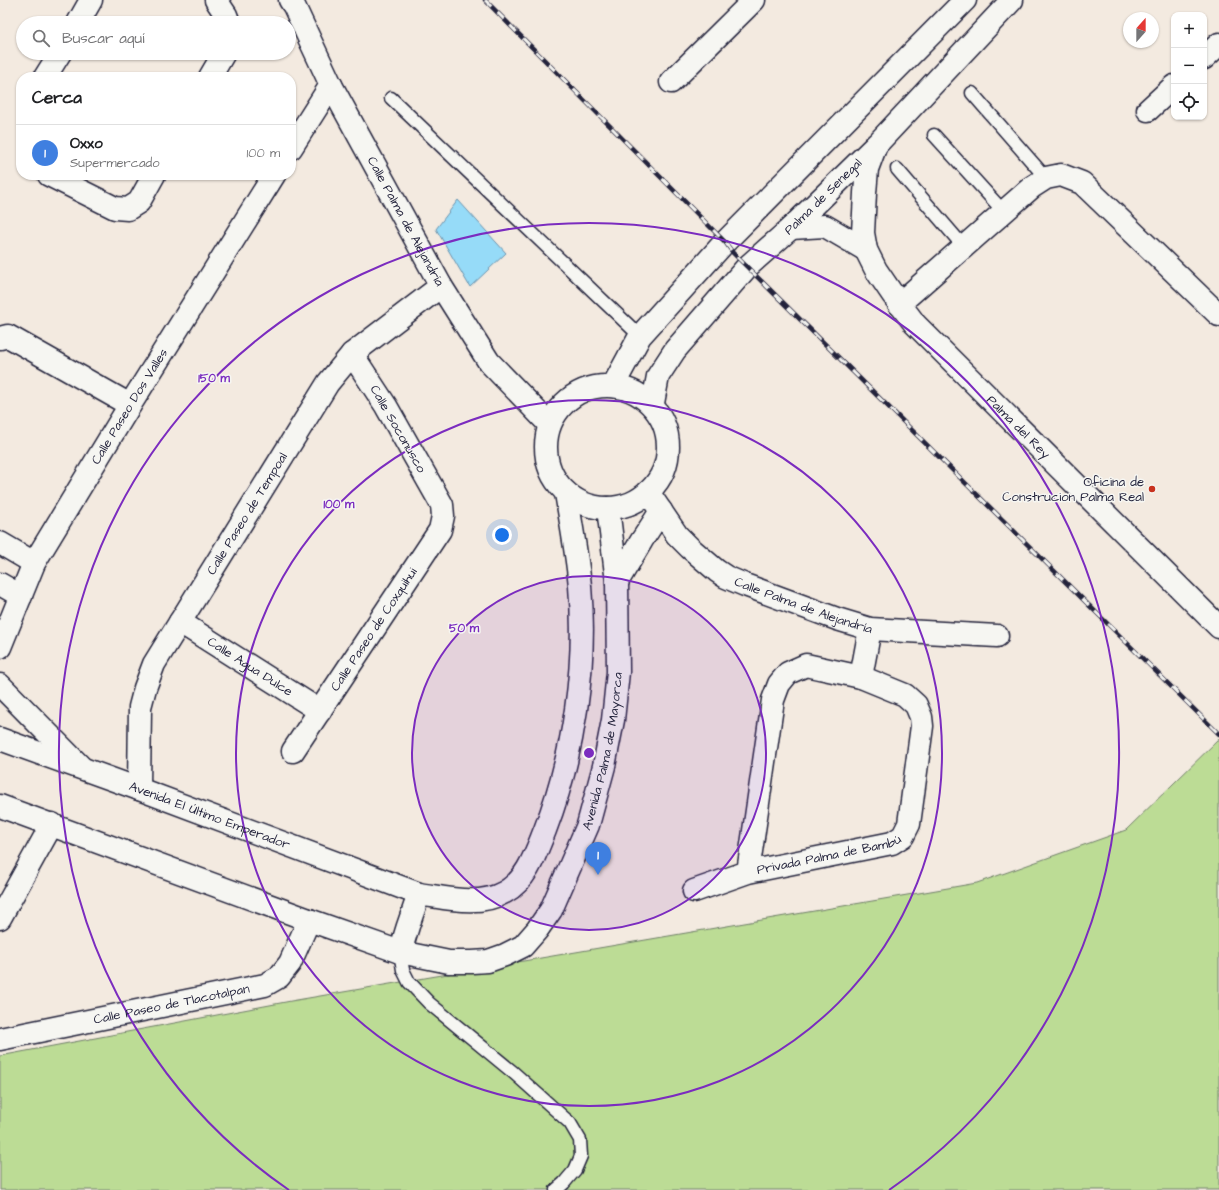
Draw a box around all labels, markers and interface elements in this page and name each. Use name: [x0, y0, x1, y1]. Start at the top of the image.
north arrow: [1123, 12, 1159, 48]
map controls: [1171, 12, 1207, 120]
button: +: [1171, 12, 1207, 48]
search box: [16, 16, 296, 60]
icon: search: [30, 27, 52, 49]
text: Buscar aquí: [62, 28, 144, 49]
button: −: [1171, 48, 1207, 84]
button: locate: [1171, 84, 1207, 120]
text: Cerca: [32, 86, 82, 110]
text: Oxxo: [70, 133, 103, 154]
text: 1: [44, 144, 46, 162]
text: 100 m: [247, 144, 280, 162]
street label: Calle Palma de Alejandría: [363, 153, 449, 290]
text: Supermercado: [70, 154, 160, 172]
street label: Palma de Senegal: [780, 155, 866, 239]
street label: Calle Paseo Dos Valles: [87, 345, 172, 468]
text: 150 m: [198, 370, 231, 387]
street label: Calle Soconusco: [366, 382, 431, 477]
street label: Palma del Rey: [983, 391, 1054, 464]
street label: Calle Paseo de Tempoal: [202, 449, 292, 578]
place label: Oficina de Construcion Palma Real: [1002, 473, 1144, 506]
marker: Oficina de Construcion Palma Real: [1147, 484, 1157, 494]
text: 100 m: [324, 496, 355, 513]
your location: [492, 525, 512, 545]
street label: Calle Paseo de Coxquihui: [326, 564, 422, 695]
street label: Calle Palma de Alejandría: [732, 572, 875, 638]
text: 50 m: [449, 620, 480, 637]
street label: Calle Agua Dulce: [204, 633, 296, 700]
street label: Avenida Palma de Mayorca: [578, 671, 627, 833]
centre of rings: [582, 746, 596, 760]
street label: Avenida El Último Emperador: [127, 777, 292, 854]
street label: Privada Palma de Bambú: [755, 830, 905, 879]
pin: 1: [585, 842, 611, 875]
street label: Calle Paseo de Tlacotalpan: [92, 979, 252, 1029]

